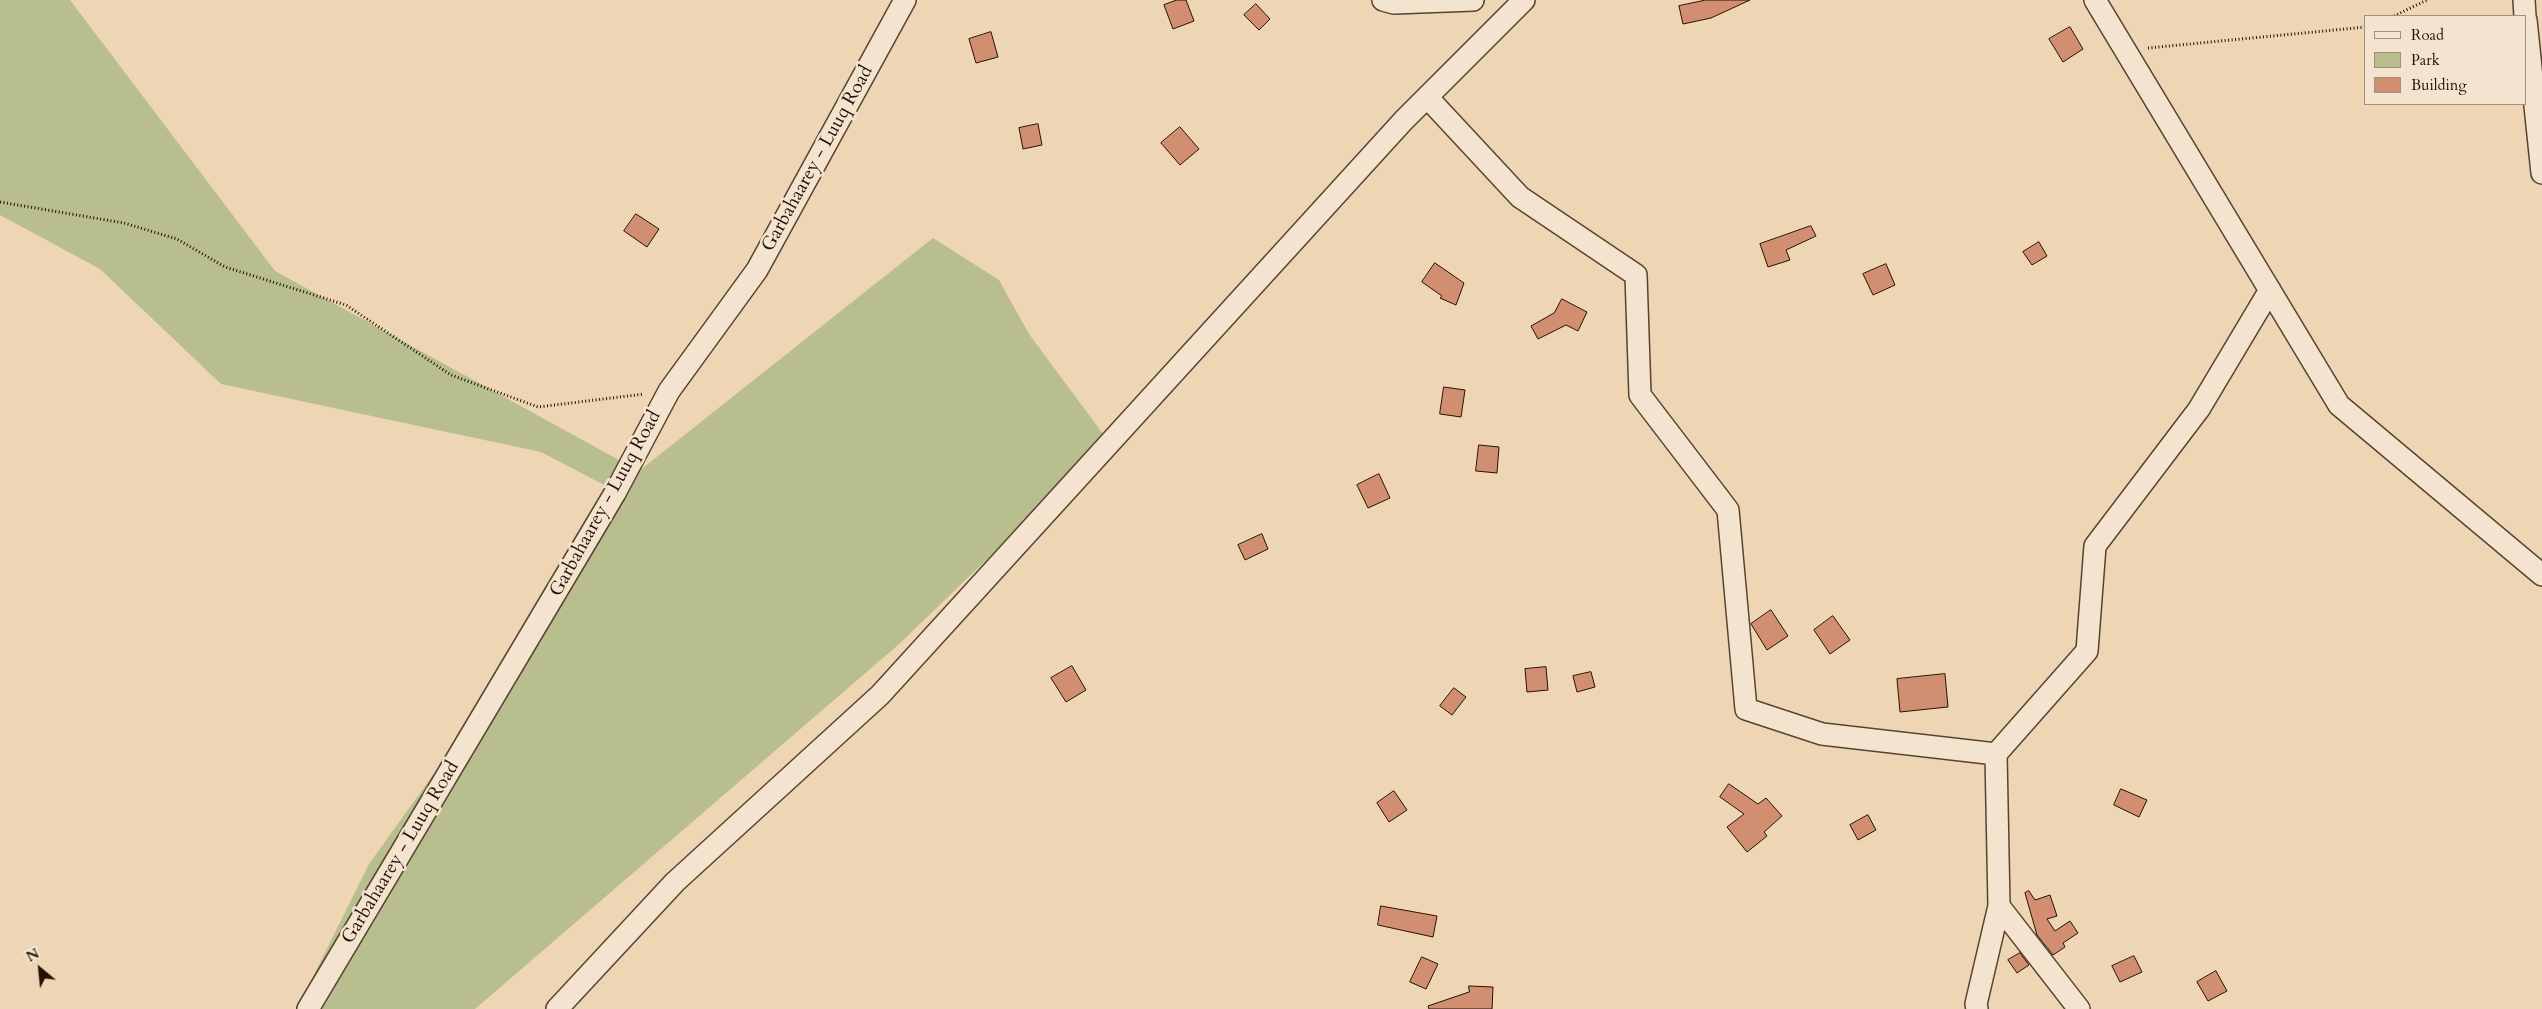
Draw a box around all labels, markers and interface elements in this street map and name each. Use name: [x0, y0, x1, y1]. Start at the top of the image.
legend: [2364, 15, 2527, 105]
text: Road: [2411, 25, 2444, 45]
text: Park: [2411, 50, 2440, 70]
street label: Garbahaarey - Luuq Road: [757, 62, 879, 256]
text: Building: [2411, 75, 2467, 95]
street label: Garbahaarey - Luuq Road: [545, 407, 667, 601]
street label: Garbahaarey - Luuq Road: [337, 758, 465, 948]
north arrow: [15, 944, 65, 994]
text: N: [23, 944, 43, 967]

